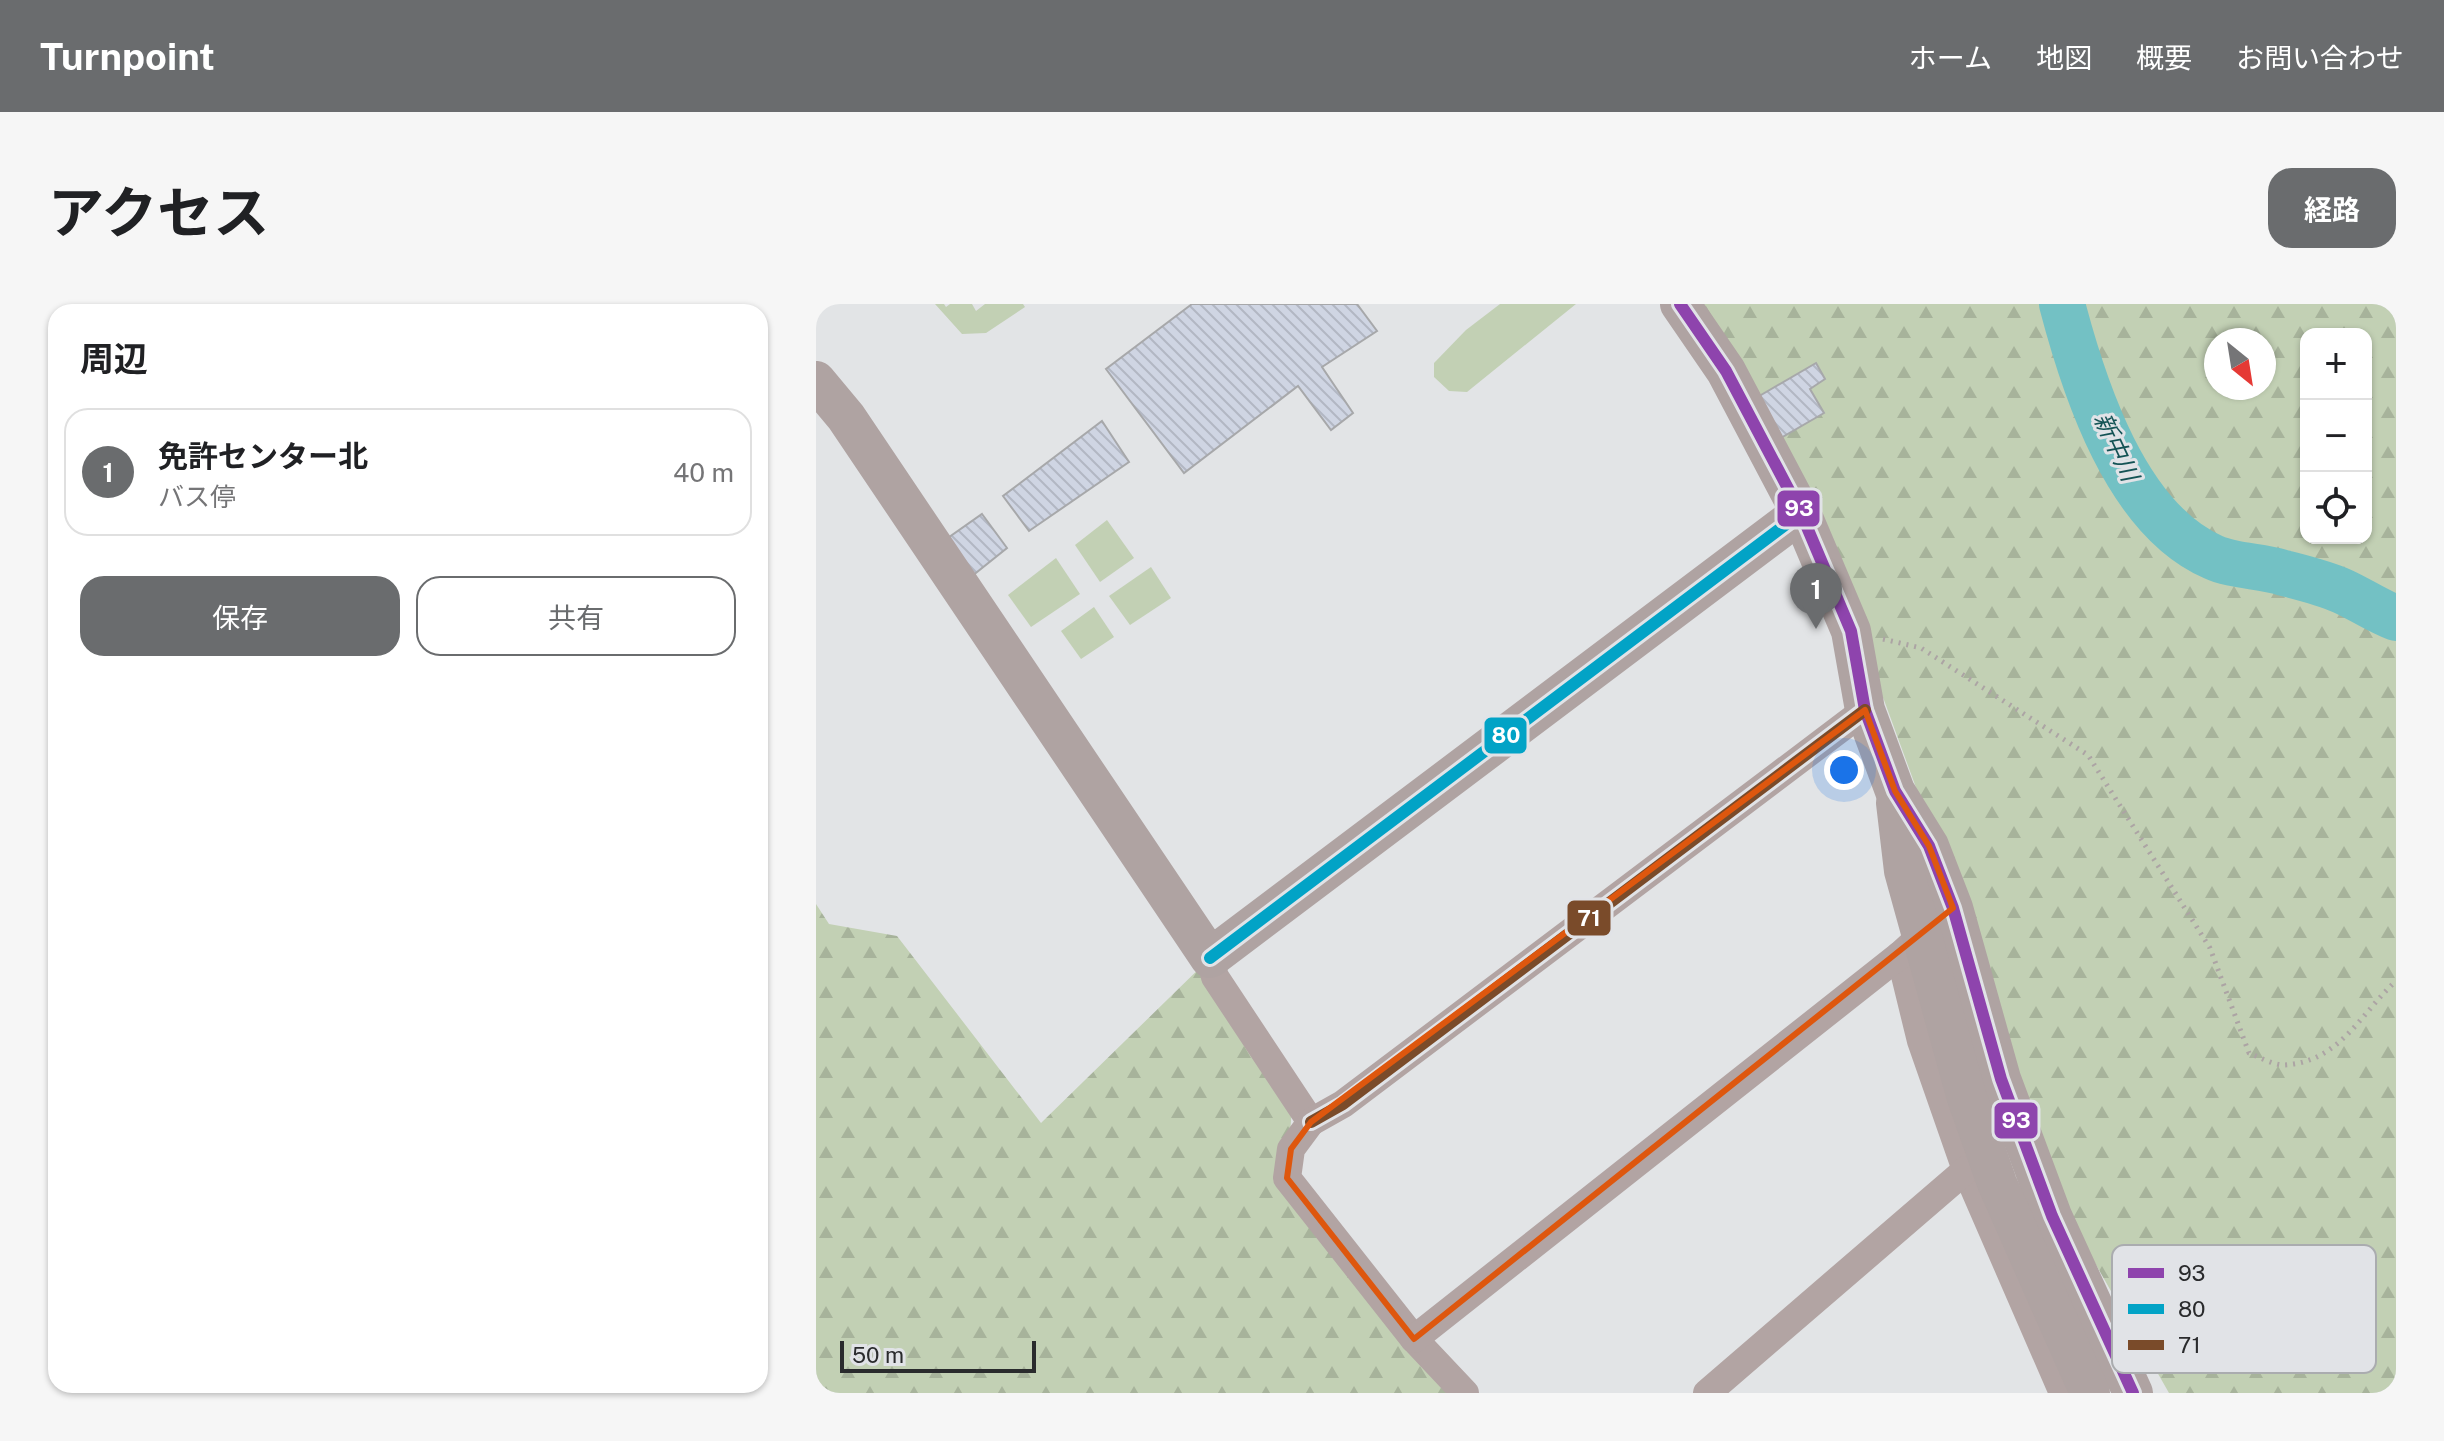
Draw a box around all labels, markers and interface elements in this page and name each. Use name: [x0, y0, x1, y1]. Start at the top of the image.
text: Turnpoint: [40, 34, 215, 79]
text: ホーム: [1909, 41, 1992, 74]
text: 地図: [2036, 41, 2092, 74]
text: 概要: [2136, 41, 2192, 74]
text: お問い合わせ: [2236, 41, 2404, 74]
button: 経路: [2268, 168, 2396, 248]
text: アクセス: [48, 180, 269, 246]
north arrow: [2204, 328, 2276, 400]
map controls: [2300, 328, 2372, 544]
button: +: [2300, 328, 2372, 400]
text: 周辺: [80, 339, 148, 379]
button: −: [2300, 400, 2372, 472]
water label: 新中川: [2089, 408, 2146, 488]
text: 免許センター北: [158, 438, 368, 474]
text: 1: [102, 457, 114, 488]
text: 40 m: [673, 457, 734, 488]
button: locate: [2300, 472, 2372, 544]
text: バス停: [158, 481, 236, 512]
line badge: 93: [1776, 489, 1821, 528]
text: 93: [1784, 495, 1814, 521]
pin: 1: [1790, 563, 1842, 629]
button: 保存: [80, 576, 400, 656]
button: 共有: [416, 576, 736, 656]
line badge: 80: [1483, 716, 1528, 755]
text: 80: [1492, 722, 1520, 748]
your location: [1824, 750, 1864, 790]
line badge: 71: [1566, 899, 1612, 937]
text: 71: [1577, 905, 1601, 931]
line badge: 93: [1993, 1101, 2039, 1140]
text: 93: [2001, 1107, 2031, 1133]
legend: [2112, 1245, 2376, 1373]
text: 93: [2178, 1260, 2205, 1286]
text: 80: [2178, 1296, 2206, 1322]
text: 71: [2178, 1332, 2201, 1358]
scale bar: [840, 1337, 1036, 1373]
text: 50 m: [852, 1342, 904, 1368]

